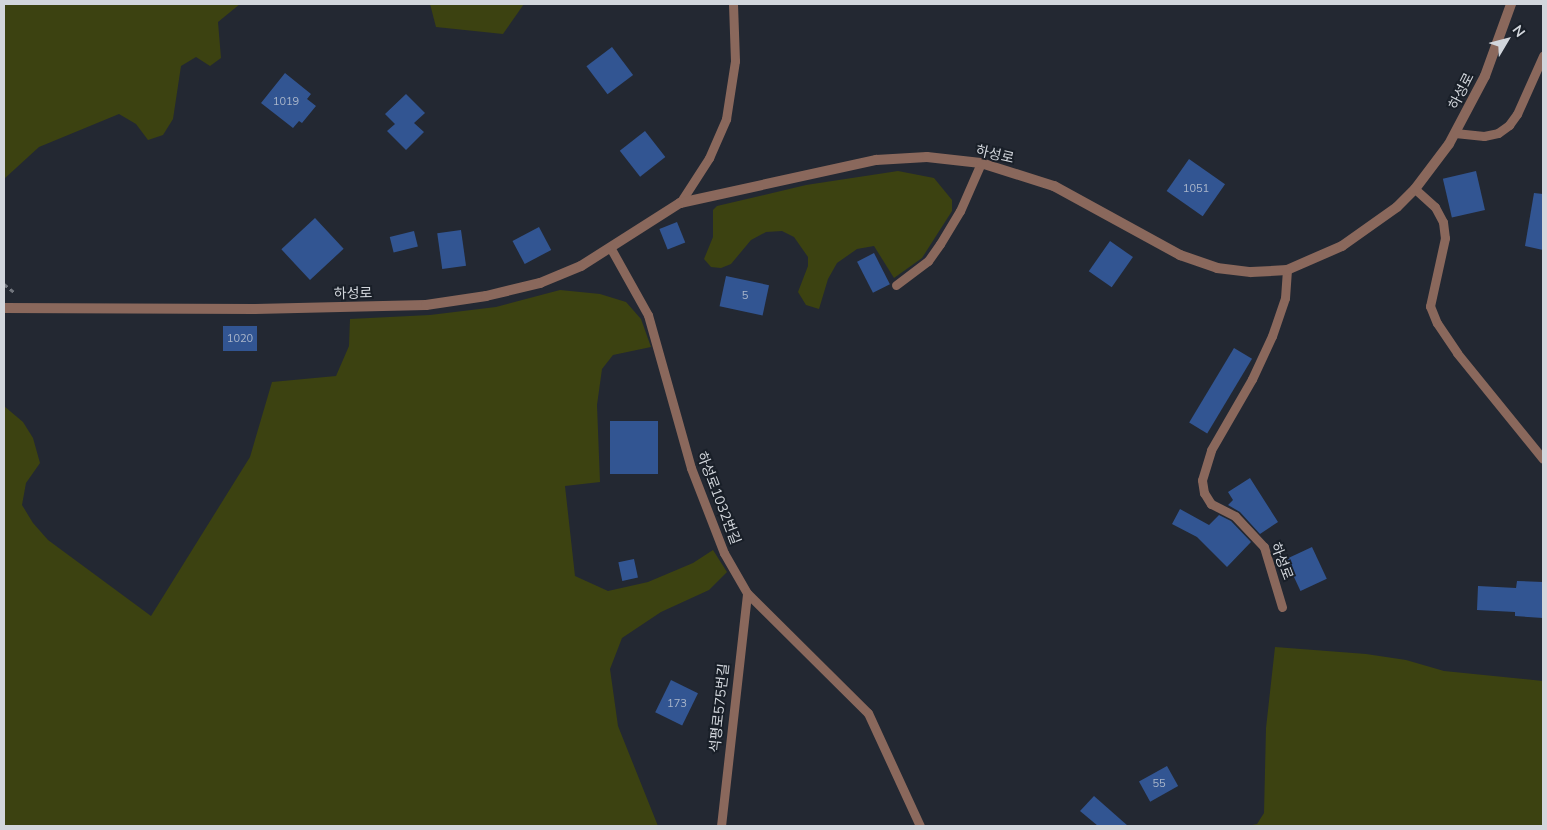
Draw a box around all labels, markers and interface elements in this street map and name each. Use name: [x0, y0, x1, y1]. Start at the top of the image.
north arrow: [1482, 15, 1532, 65]
text: N: [1509, 21, 1529, 41]
street label: 하성로: [1445, 70, 1477, 112]
house number: 1019: [273, 94, 299, 108]
street label: 하성로: [974, 141, 1016, 167]
house number: 1051: [1183, 181, 1209, 195]
street label: 하성로: [334, 284, 372, 302]
house number: 5: [742, 288, 748, 302]
house number: 1020: [227, 331, 253, 345]
street label: 하성로1032번길: [694, 449, 744, 547]
street label: 하성로: [1267, 540, 1297, 582]
street label: 석평로575번길: [706, 663, 732, 753]
house number: 173: [667, 696, 687, 710]
house number: 55: [1152, 776, 1166, 790]

